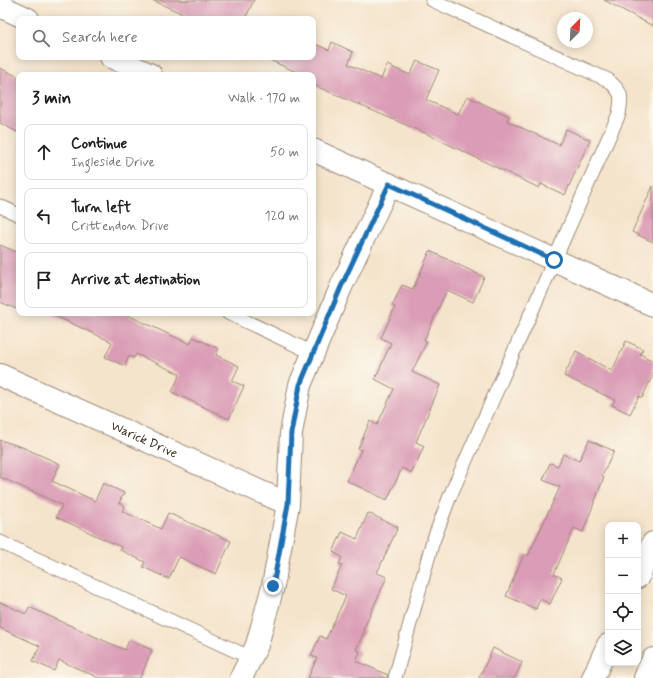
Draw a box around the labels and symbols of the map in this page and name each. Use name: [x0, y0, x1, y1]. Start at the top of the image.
north arrow: [557, 12, 593, 48]
route start: [545, 251, 563, 269]
street label: Warick Drive: [108, 417, 180, 462]
route end: [264, 577, 282, 595]

